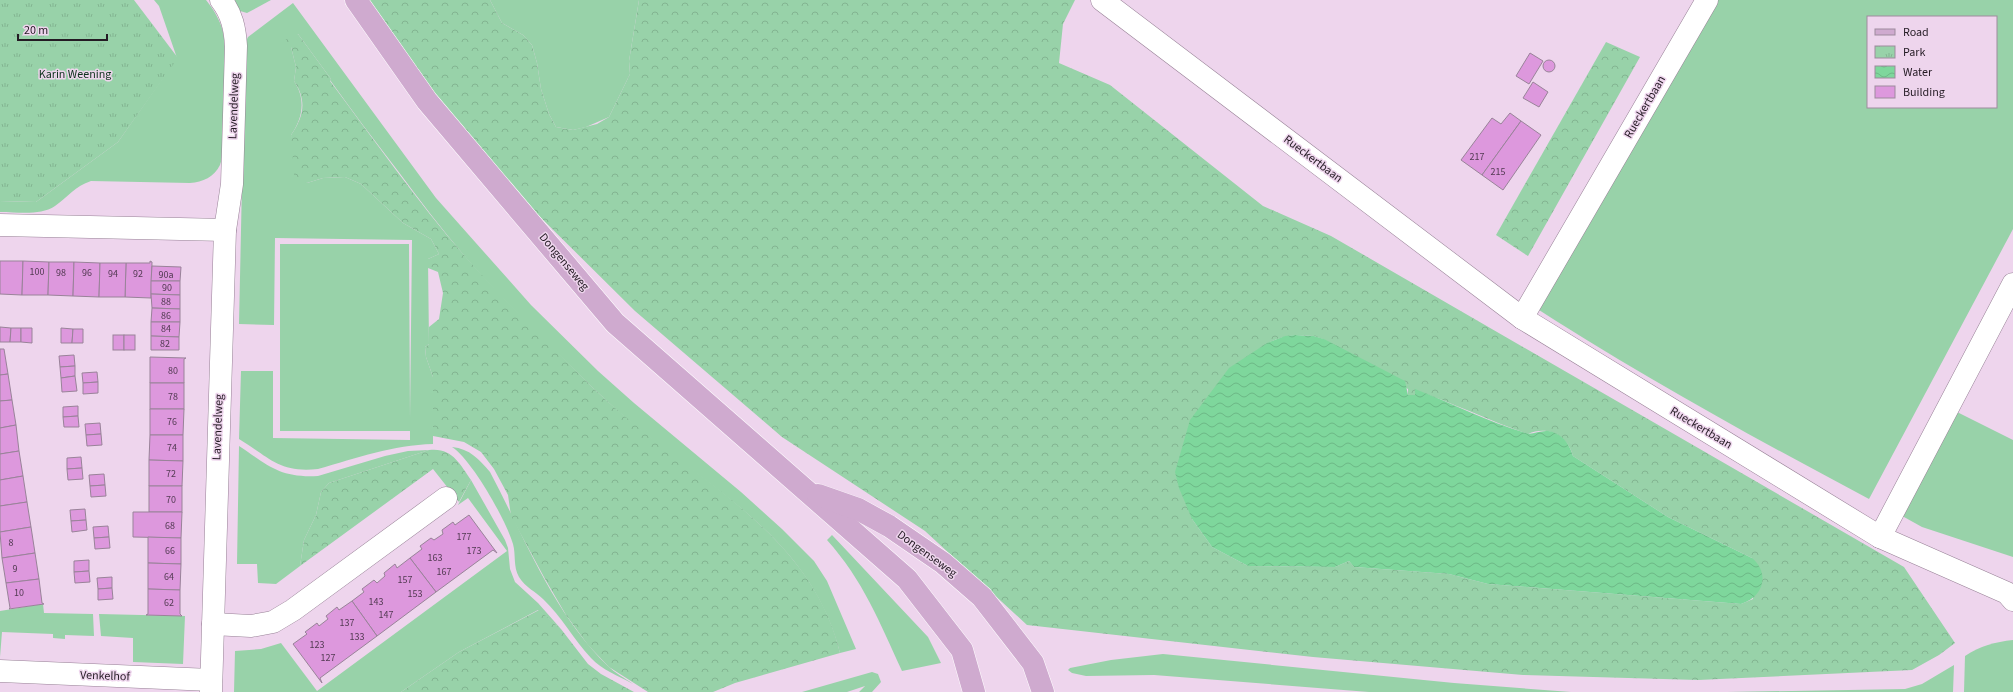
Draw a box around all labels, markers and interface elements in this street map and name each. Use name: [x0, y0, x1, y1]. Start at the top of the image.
scale bar: [18, 16, 107, 42]
legend: [1867, 16, 1997, 108]
text: 20 m: [24, 22, 48, 39]
text: Road: [1903, 24, 1929, 41]
text: Park: [1903, 44, 1925, 61]
text: Water: [1903, 64, 1933, 81]
park label: Karin Weening: [39, 66, 111, 83]
street label: Lavendelweg: [224, 73, 244, 139]
street label: Rueckertbaan: [1620, 73, 1670, 141]
text: Building: [1903, 84, 1945, 101]
street label: Rueckertbaan: [1280, 131, 1346, 187]
house number: 217: [1470, 150, 1484, 164]
house number: 215: [1491, 165, 1505, 179]
street label: Dongenseweg: [535, 230, 593, 294]
house number: 100: [30, 265, 44, 279]
house number: 98: [56, 266, 66, 280]
house number: 96: [82, 266, 92, 280]
house number: 94: [108, 267, 118, 281]
house number: 92: [133, 267, 143, 281]
house number: 90a: [159, 268, 173, 282]
house number: 90: [162, 281, 172, 295]
house number: 88: [161, 295, 171, 309]
house number: 86: [161, 309, 171, 323]
house number: 84: [161, 322, 171, 336]
house number: 82: [160, 337, 170, 351]
house number: 80: [168, 364, 178, 378]
house number: 78: [168, 390, 178, 404]
street label: Lavendelweg: [208, 394, 228, 460]
street label: Rueckertbaan: [1667, 403, 1735, 453]
house number: 76: [167, 415, 177, 429]
house number: 74: [167, 441, 177, 455]
house number: 72: [166, 467, 176, 481]
house number: 70: [166, 493, 176, 507]
house number: 68: [165, 519, 175, 533]
street label: Dongenseweg: [894, 526, 960, 582]
house number: 177: [457, 530, 471, 544]
house number: 8: [9, 536, 14, 550]
house number: 66: [165, 544, 175, 558]
house number: 173: [467, 544, 481, 558]
house number: 163: [428, 551, 442, 565]
house number: 9: [13, 562, 18, 576]
house number: 167: [437, 565, 451, 579]
house number: 64: [164, 570, 174, 584]
house number: 157: [398, 573, 412, 587]
house number: 10: [14, 586, 24, 600]
house number: 153: [408, 587, 422, 601]
house number: 143: [369, 595, 383, 609]
house number: 62: [164, 596, 174, 610]
house number: 147: [379, 608, 393, 622]
house number: 137: [340, 616, 354, 630]
house number: 133: [350, 630, 364, 644]
house number: 123: [310, 638, 324, 652]
house number: 127: [321, 651, 335, 665]
street label: Venkelhof: [80, 667, 131, 685]

